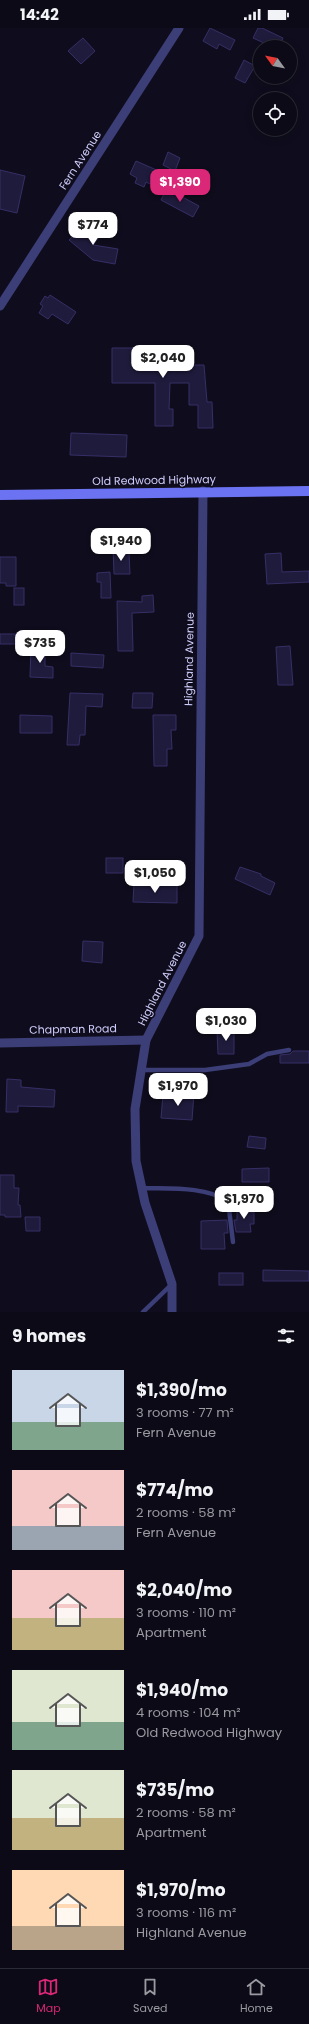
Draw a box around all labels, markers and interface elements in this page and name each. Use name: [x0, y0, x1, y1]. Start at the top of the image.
text: 14:42: [20, 4, 59, 25]
north arrow: [253, 40, 297, 84]
map controls: [253, 40, 297, 136]
button: locate: [253, 92, 297, 136]
street label: Fern Avenue: [55, 127, 105, 193]
pin: $1,390: [147, 169, 213, 203]
text: $1,390: [159, 172, 201, 191]
pin: $774: [69, 212, 117, 246]
text: $774: [77, 215, 109, 234]
pin: $2,040: [130, 345, 196, 379]
text: $2,040: [140, 348, 186, 367]
street label: Old Redwood Highway: [92, 471, 217, 489]
pin: $1,940: [88, 528, 154, 562]
text: $1,940: [100, 531, 142, 550]
street label: Highland Avenue: [180, 612, 198, 706]
pin: $735: [16, 630, 64, 664]
text: $735: [24, 633, 56, 652]
pin: $1,050: [122, 860, 188, 894]
text: $1,050: [134, 863, 176, 882]
street label: Highland Avenue: [134, 937, 190, 1028]
pin: $1,030: [193, 1008, 259, 1042]
text: $1,030: [205, 1011, 247, 1030]
street label: Chapman Road: [29, 1020, 117, 1038]
pin: $1,970: [145, 1073, 211, 1107]
text: $1,970: [158, 1076, 198, 1095]
pin: $1,970: [211, 1186, 277, 1220]
text: $1,970: [224, 1189, 264, 1208]
text: 9 homes: [12, 1324, 86, 1348]
icon: filters: [275, 1325, 297, 1347]
text: $1,390/mo: [136, 1378, 227, 1402]
icon: home: [44, 1386, 92, 1434]
text: 3 rooms · 77 m²: [136, 1403, 234, 1422]
text: Fern Avenue: [136, 1423, 216, 1442]
text: $774/mo: [136, 1478, 213, 1502]
icon: home: [44, 1486, 92, 1534]
text: 2 rooms · 58 m²: [136, 1503, 236, 1522]
text: Fern Avenue: [136, 1523, 216, 1542]
text: $2,040/mo: [136, 1578, 232, 1602]
icon: home: [44, 1586, 92, 1634]
text: 3 rooms · 110 m²: [136, 1603, 236, 1622]
text: Apartment: [136, 1623, 206, 1642]
text: $1,940/mo: [136, 1678, 228, 1702]
icon: home: [44, 1686, 92, 1734]
text: 4 rooms · 104 m²: [136, 1703, 241, 1722]
text: Old Redwood Highway: [136, 1723, 282, 1742]
text: $735/mo: [136, 1778, 214, 1802]
icon: home: [44, 1786, 92, 1834]
text: 2 rooms · 58 m²: [136, 1803, 236, 1822]
text: Apartment: [136, 1823, 206, 1842]
text: $1,970/mo: [136, 1878, 226, 1902]
icon: home: [44, 1886, 92, 1934]
text: 3 rooms · 116 m²: [136, 1903, 236, 1922]
text: Highland Avenue: [136, 1923, 247, 1942]
tab: Map: [36, 1976, 61, 2017]
tab: Saved: [133, 1976, 167, 2017]
tab: Home: [240, 1976, 273, 2017]

